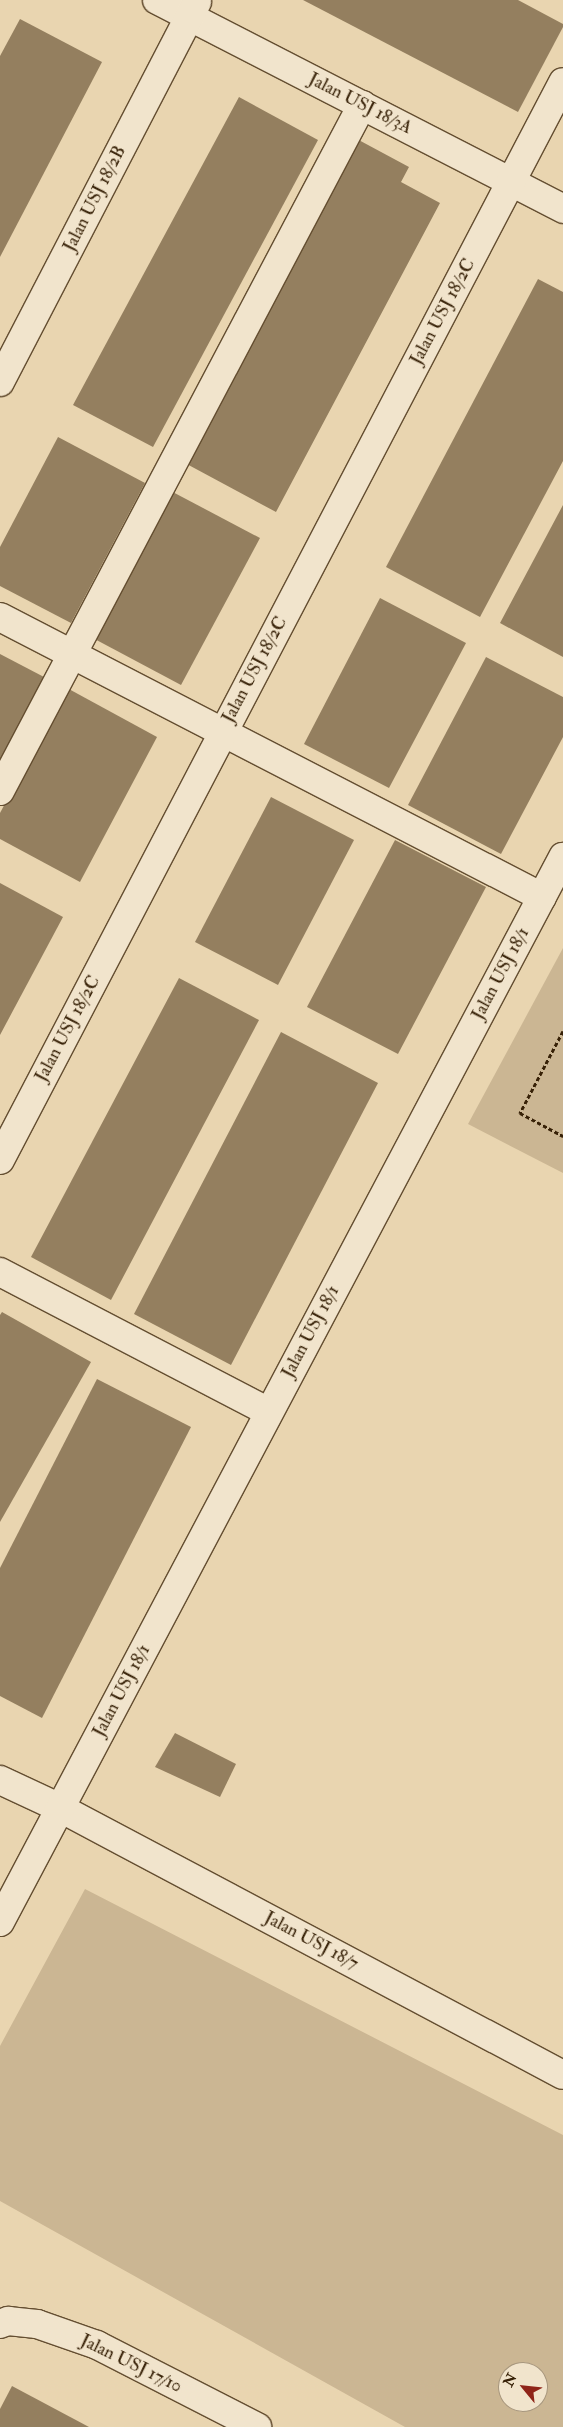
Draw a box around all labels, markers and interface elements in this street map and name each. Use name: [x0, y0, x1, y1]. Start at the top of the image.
street label: Jalan USJ 18/3A: [305, 69, 415, 139]
street label: Jalan USJ 18/2B: [59, 142, 131, 256]
street label: Jalan USJ 18/2C: [406, 255, 480, 369]
street label: Jalan USJ 18/2C: [218, 613, 292, 727]
street label: Jalan USJ 18/1: [468, 924, 534, 1024]
street label: Jalan USJ 18/2C: [31, 972, 105, 1086]
street label: Jalan USJ 18/1: [278, 1282, 344, 1382]
street label: Jalan USJ 18/1: [89, 1641, 155, 1741]
street label: Jalan USJ 18/7: [260, 1907, 362, 1975]
street label: Jalan USJ 17/10: [77, 2330, 185, 2398]
north arrow: [498, 2362, 548, 2412]
text: N: [500, 2371, 521, 2390]

